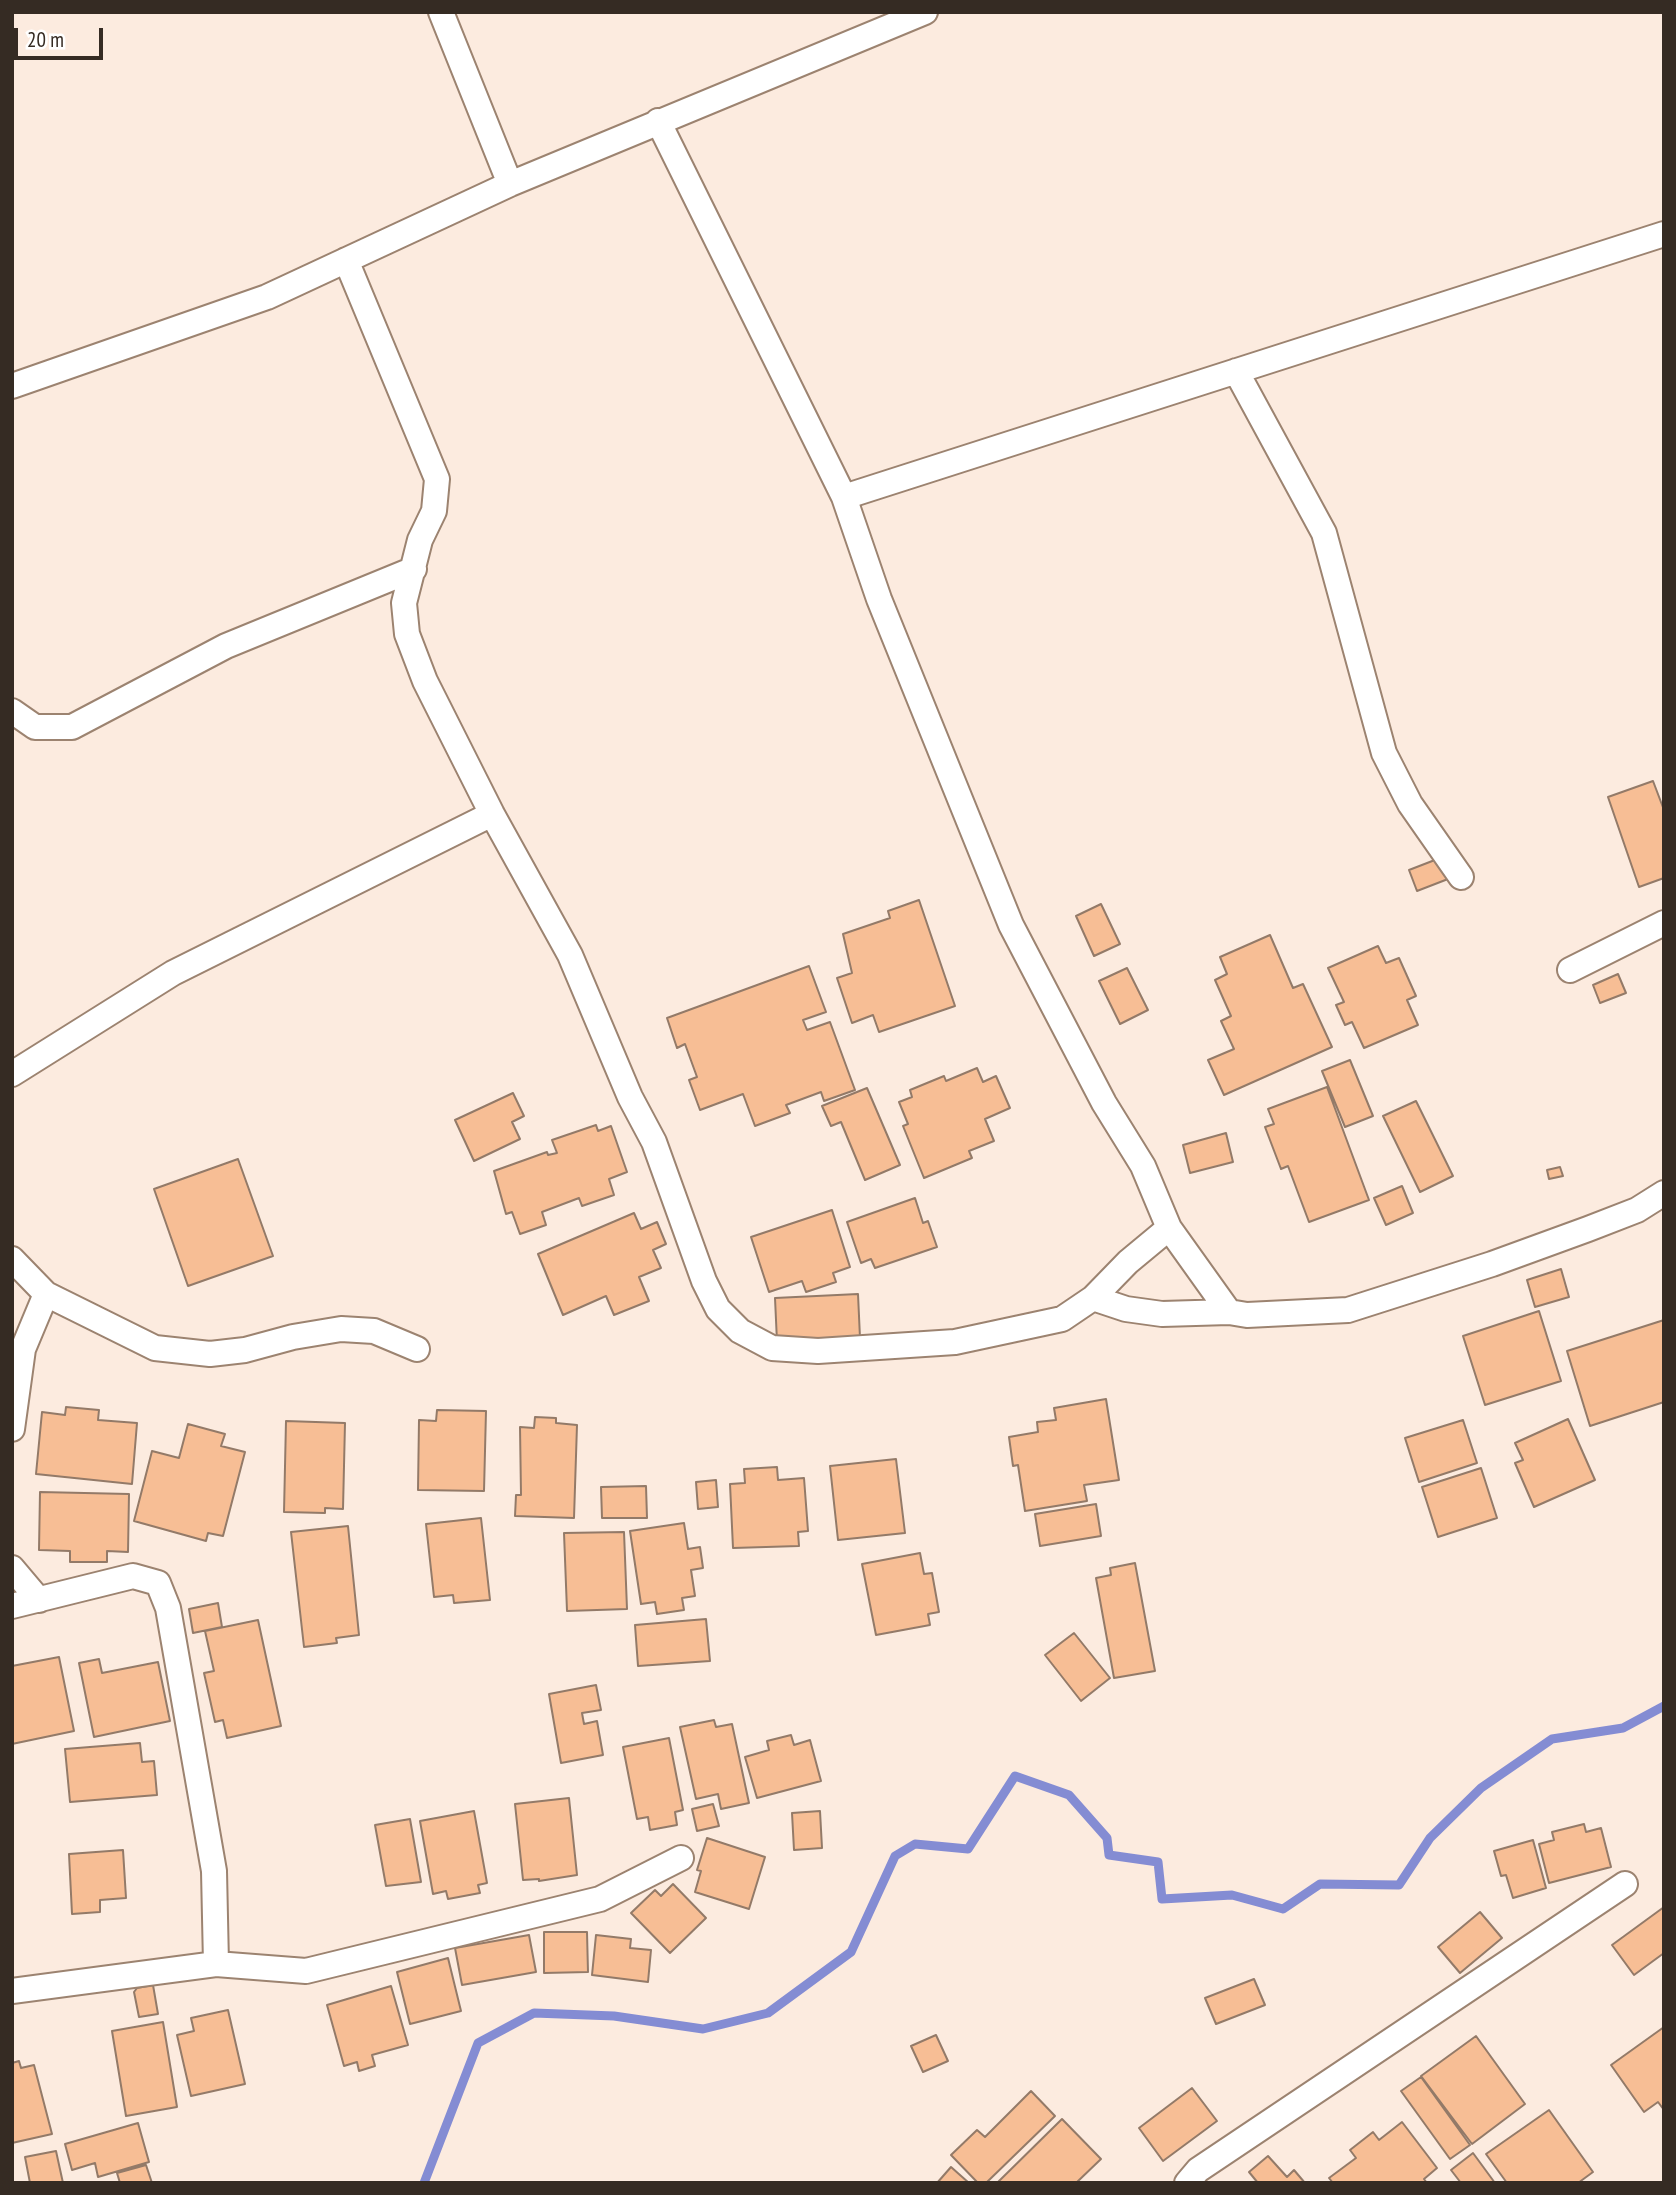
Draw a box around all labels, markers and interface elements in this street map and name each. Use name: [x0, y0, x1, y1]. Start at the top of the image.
scale bar: [18, 14, 107, 58]
text: 20 m: [27, 26, 64, 53]

